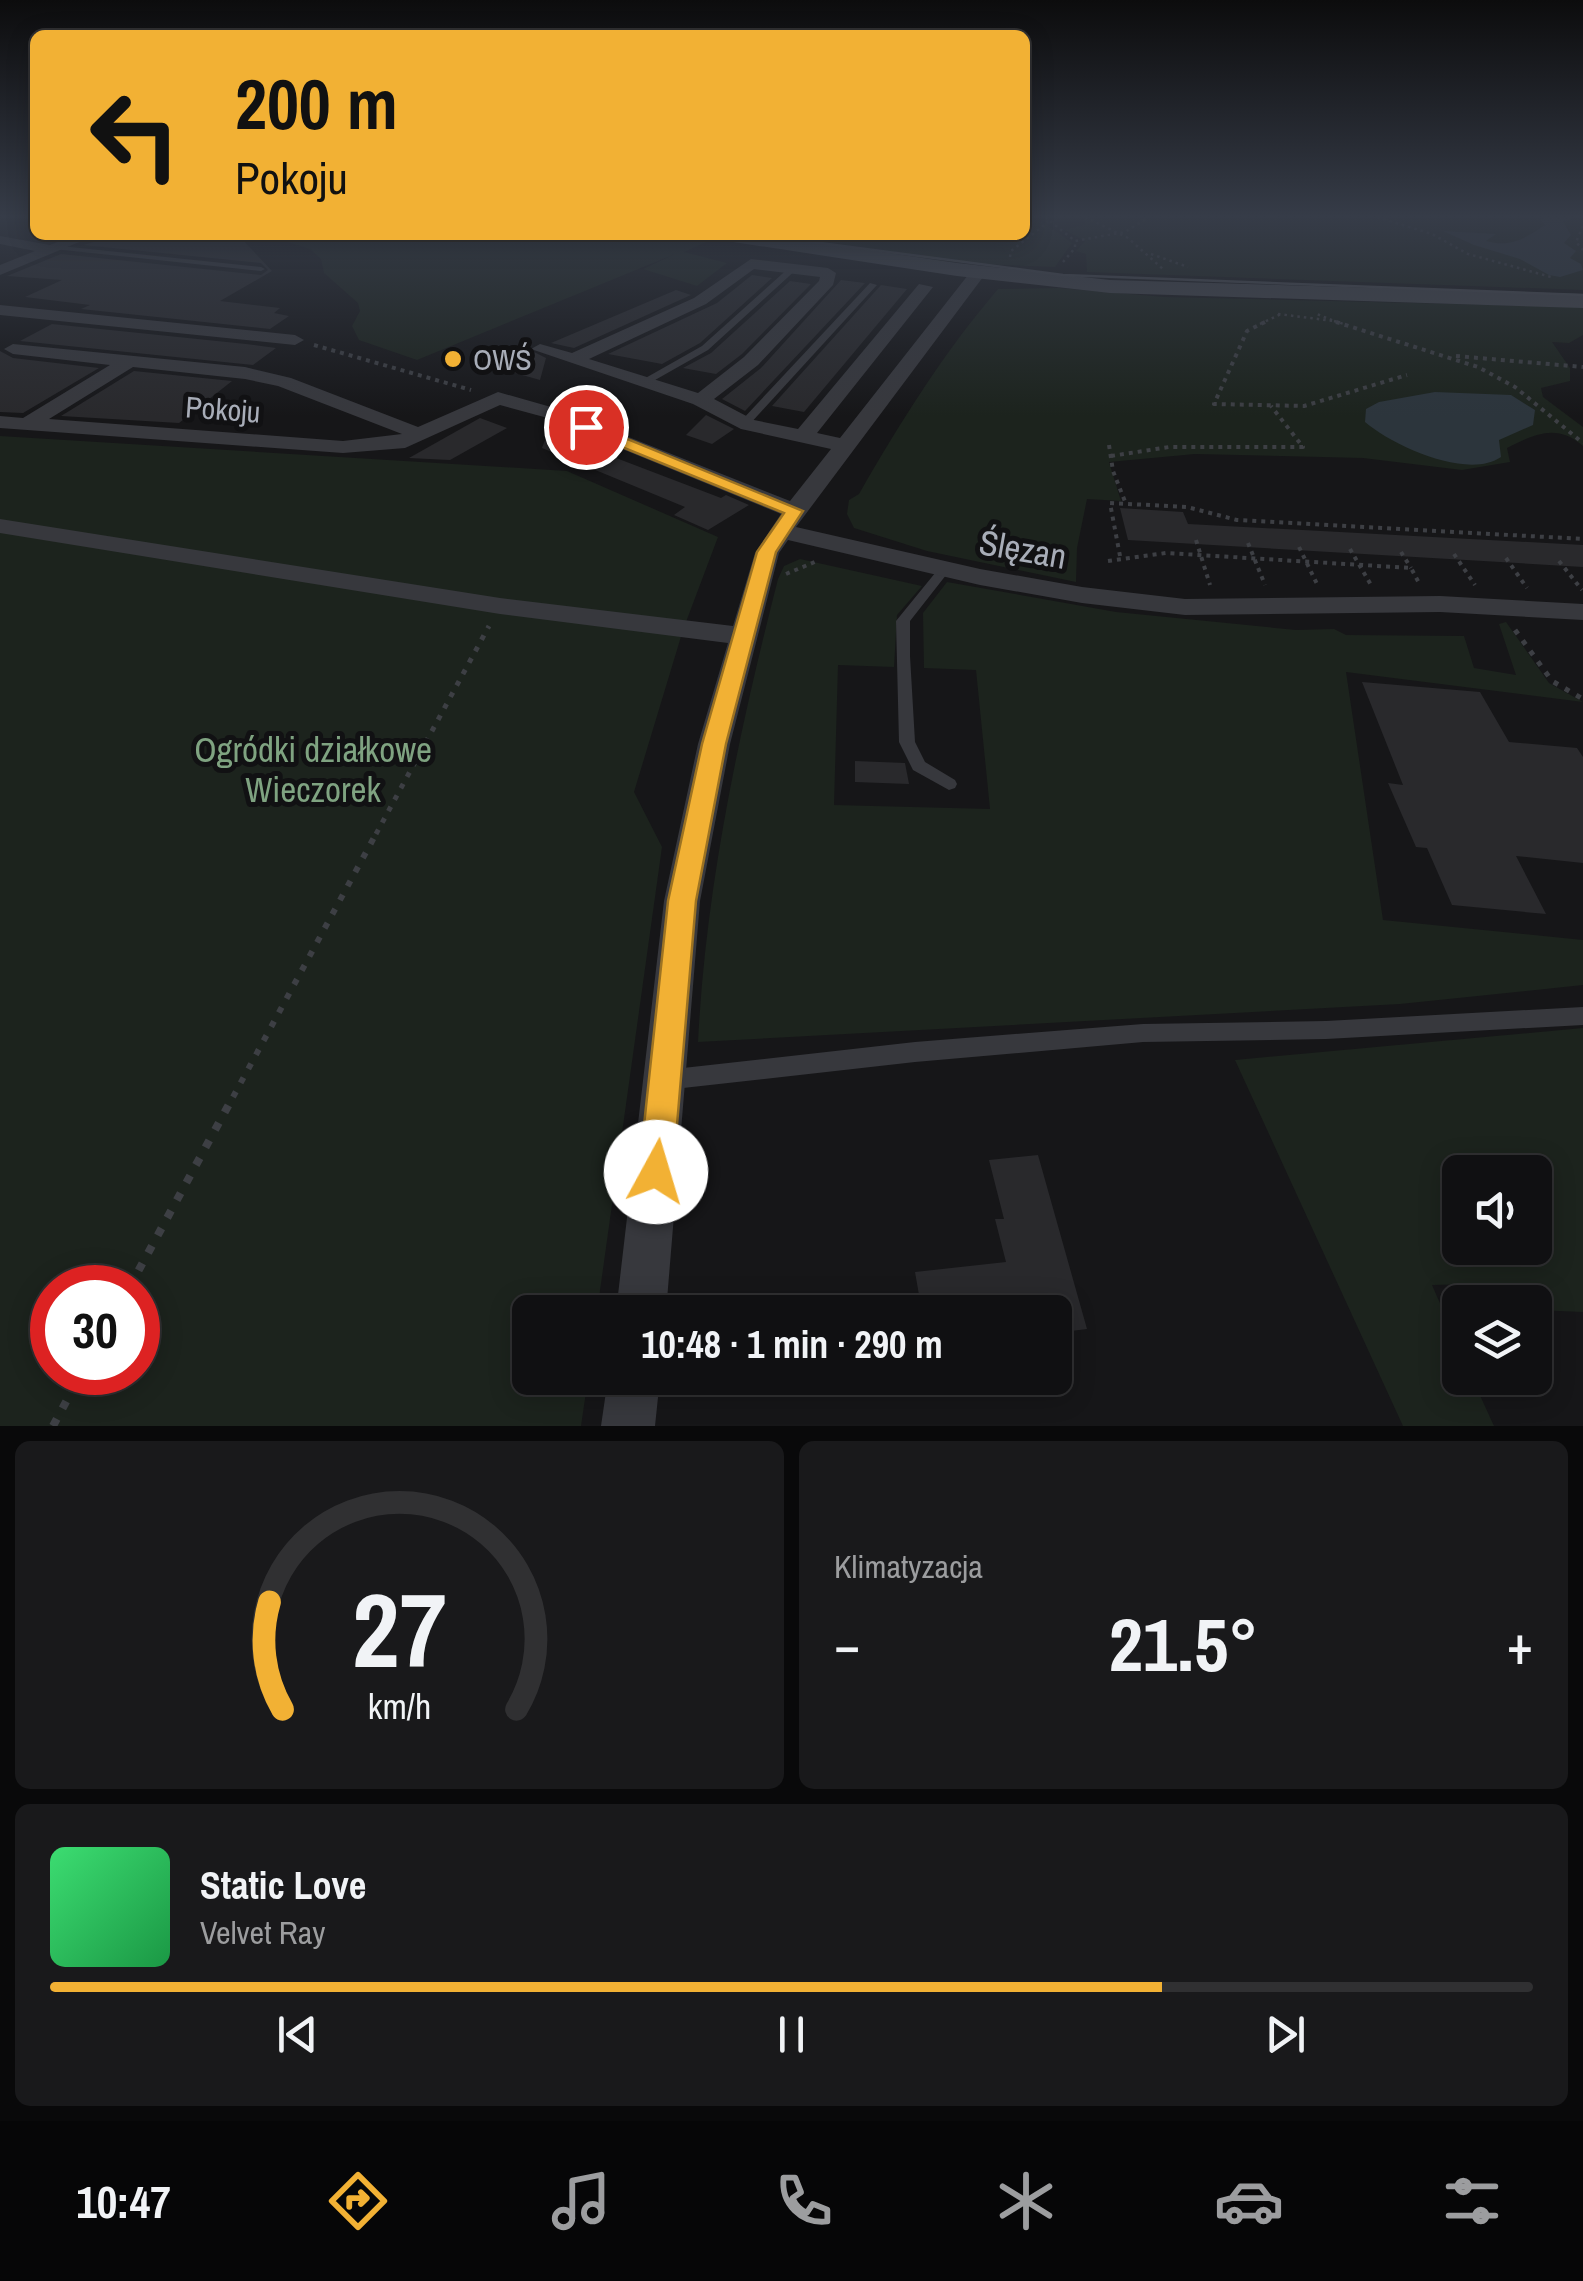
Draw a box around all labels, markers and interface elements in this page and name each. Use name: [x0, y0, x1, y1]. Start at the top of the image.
text: 200 m: [235, 57, 398, 151]
icon: left: [70, 70, 200, 200]
text: Pokoju: [235, 147, 348, 208]
place label: OWŚ: [473, 339, 532, 379]
marker: OWŚ: [442, 348, 464, 370]
pin: [544, 385, 629, 470]
street label: Pokoju: [184, 386, 262, 432]
icon: arrive: [559, 400, 614, 455]
street label: Ślęzan: [976, 518, 1070, 580]
park label: Ogródki działkowe Wieczorek: [194, 726, 432, 813]
position arrow: [604, 1120, 708, 1224]
map controls: [1442, 1155, 1552, 1395]
button: sound: [1442, 1155, 1552, 1265]
speed limit sign: 30: [30, 1265, 160, 1395]
button: layers: [1442, 1285, 1552, 1395]
text: 10:48 · 1 min · 290 m: [641, 1319, 943, 1370]
text: Klimatyzacja: [834, 1545, 983, 1588]
text: 27: [352, 1559, 447, 1699]
text: 21.5°: [1109, 1593, 1258, 1694]
text: −: [834, 1607, 860, 1681]
text: +: [1507, 1607, 1533, 1681]
text: km/h: [368, 1682, 431, 1730]
text: Static Love: [200, 1860, 366, 1911]
text: Velvet Ray: [200, 1911, 325, 1954]
icon: previous: [270, 2007, 325, 2062]
icon: pause: [764, 2007, 819, 2062]
icon: next: [1258, 2007, 1313, 2062]
icon: directions: [323, 2166, 393, 2236]
icon: music: [546, 2166, 616, 2236]
icon: phone: [769, 2166, 839, 2236]
icon: climate: [991, 2166, 1061, 2236]
icon: car: [1214, 2166, 1284, 2236]
icon: filters: [1437, 2166, 1507, 2236]
text: 10:47: [76, 2171, 171, 2232]

